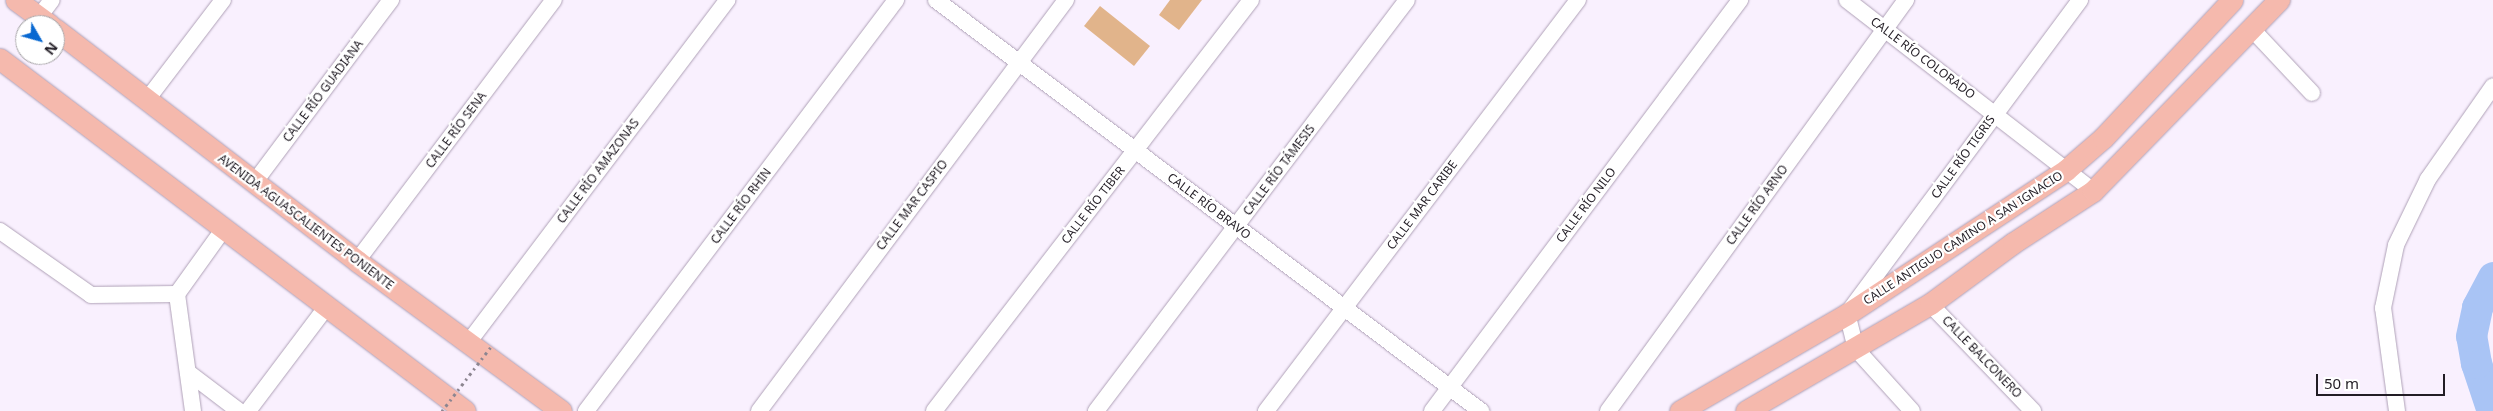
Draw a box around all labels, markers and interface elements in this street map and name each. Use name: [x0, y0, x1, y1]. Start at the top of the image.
street label: CALLE RÍO COLORADO: [1868, 14, 1978, 102]
north arrow: [15, 15, 65, 65]
street label: CALLE RÍO GUADIANA: [280, 37, 366, 145]
text: N: [40, 39, 62, 59]
street label: CALLE RÍO SENA: [423, 89, 489, 171]
street label: CALLE RÍO TIGRIS: [1928, 113, 1998, 201]
street label: CALLE RÍO AMAZONAS: [554, 116, 642, 226]
street label: CALLE RÍO TÁMESIS: [1240, 122, 1318, 218]
street label: AVENIDA AGUASCALIENTES PONIENTE: [215, 151, 397, 293]
street label: CALLE MAR CASPIO: [873, 157, 951, 253]
street label: CALLE MAR CARIBE: [1384, 158, 1460, 252]
street label: CALLE RÍO ARNO: [1723, 162, 1791, 248]
street label: CALLE RÍO TIBER: [1058, 163, 1128, 247]
street label: CALLE RÍO RHIN: [708, 165, 774, 247]
street label: CALLE RÍO NILO: [1553, 165, 1619, 245]
street label: CALLE ANTIGUO CAMINO A SAN IGNACIO: [1861, 168, 2065, 308]
street label: CALLE RÍO BRAVO: [1165, 170, 1253, 242]
street label: CALLE BALCONERO: [1939, 313, 2025, 401]
scale bar: [2318, 364, 2447, 396]
text: 50 m: [2324, 373, 2359, 393]

